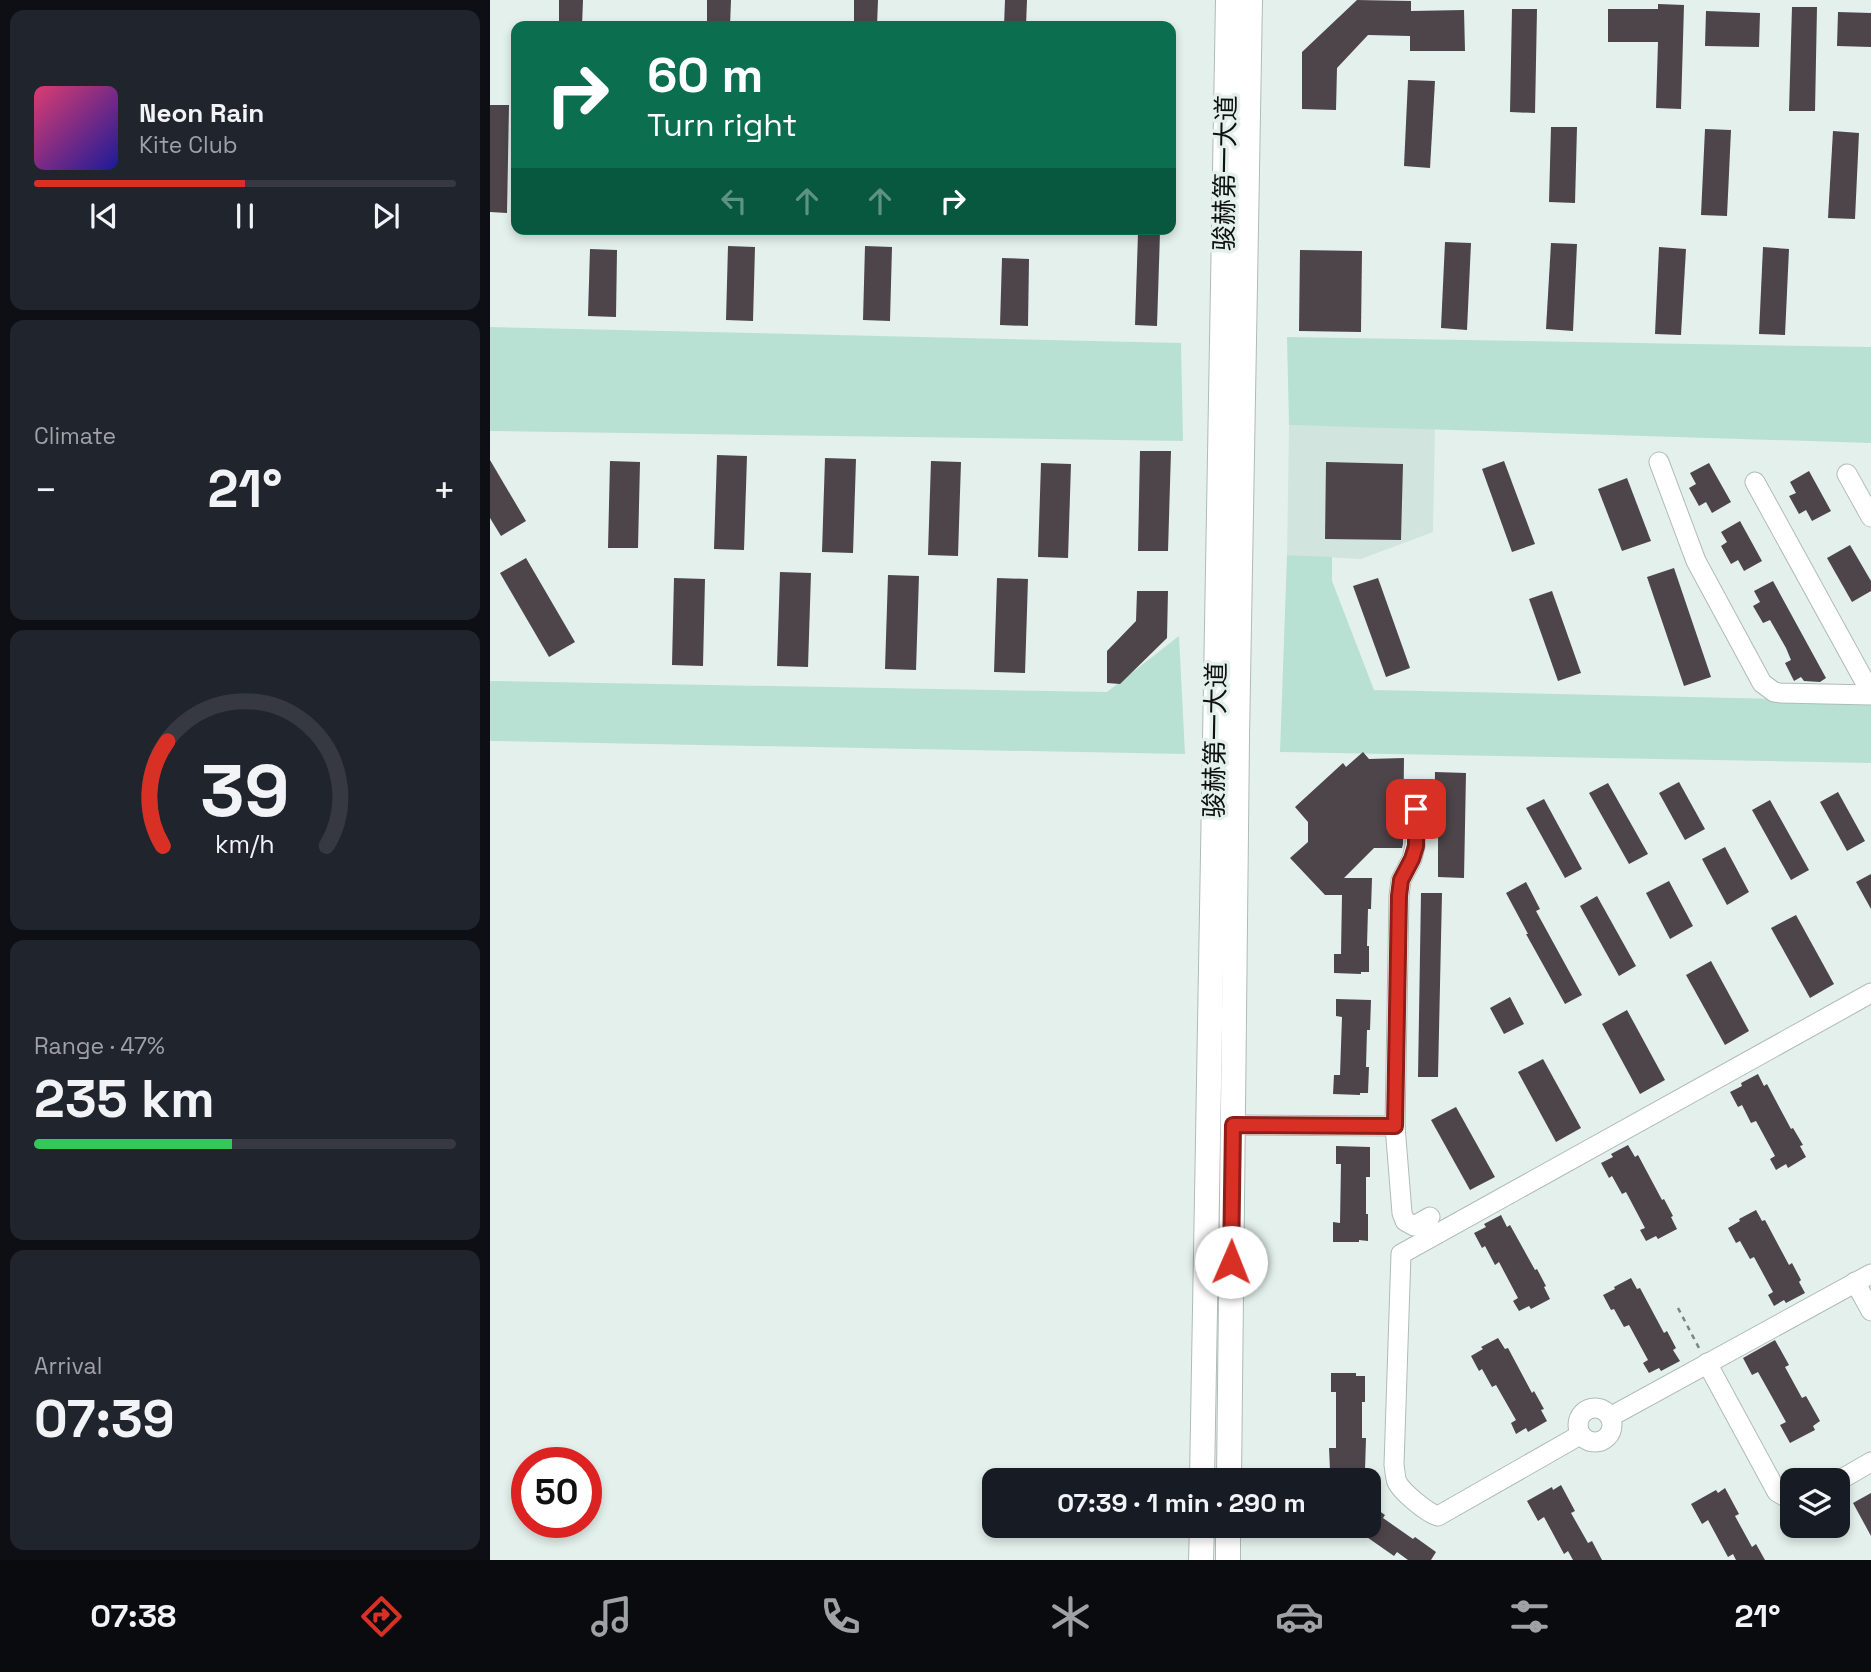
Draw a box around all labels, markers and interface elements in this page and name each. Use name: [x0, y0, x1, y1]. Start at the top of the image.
text: 60 m: [647, 44, 763, 106]
icon: right: [532, 49, 623, 140]
street label: 骏赫第一大道: [1207, 95, 1243, 251]
text: Neon Rain: [139, 96, 264, 130]
text: Turn right: [647, 105, 797, 145]
text: Kite Club: [139, 130, 238, 160]
icon: left: [715, 182, 753, 220]
icon: ahead: [788, 182, 826, 220]
icon: ahead: [861, 182, 899, 220]
icon: right: [934, 182, 972, 220]
icon: previous: [85, 197, 123, 235]
icon: pause: [226, 197, 264, 235]
icon: next: [367, 197, 405, 235]
text: Climate: [34, 421, 116, 451]
text: 21°: [208, 456, 282, 522]
text: −: [34, 466, 58, 514]
text: +: [432, 466, 456, 514]
street label: 骏赫第一大道: [1197, 662, 1233, 818]
text: 39: [200, 744, 290, 837]
pin: [1386, 779, 1446, 839]
icon: arrive: [1397, 790, 1435, 828]
text: km/h: [215, 828, 275, 860]
text: Range · 47%: [34, 1031, 165, 1061]
text: 235 km: [34, 1066, 215, 1132]
position arrow: [1194, 1225, 1268, 1299]
text: Arrival: [34, 1351, 102, 1381]
text: 07:39: [34, 1386, 175, 1452]
speed limit sign: 50: [511, 1447, 602, 1538]
map controls: [1780, 1468, 1850, 1538]
button: layers: [1780, 1468, 1850, 1538]
text: 07:39 · 1 min · 290 m: [1057, 1486, 1306, 1520]
icon: directions: [357, 1592, 406, 1641]
icon: music: [587, 1592, 636, 1641]
icon: phone: [816, 1592, 865, 1641]
icon: climate: [1046, 1592, 1095, 1641]
icon: car: [1275, 1592, 1324, 1641]
icon: filters: [1505, 1592, 1554, 1641]
text: 07:38: [90, 1596, 176, 1636]
text: 21°: [1735, 1596, 1781, 1636]

